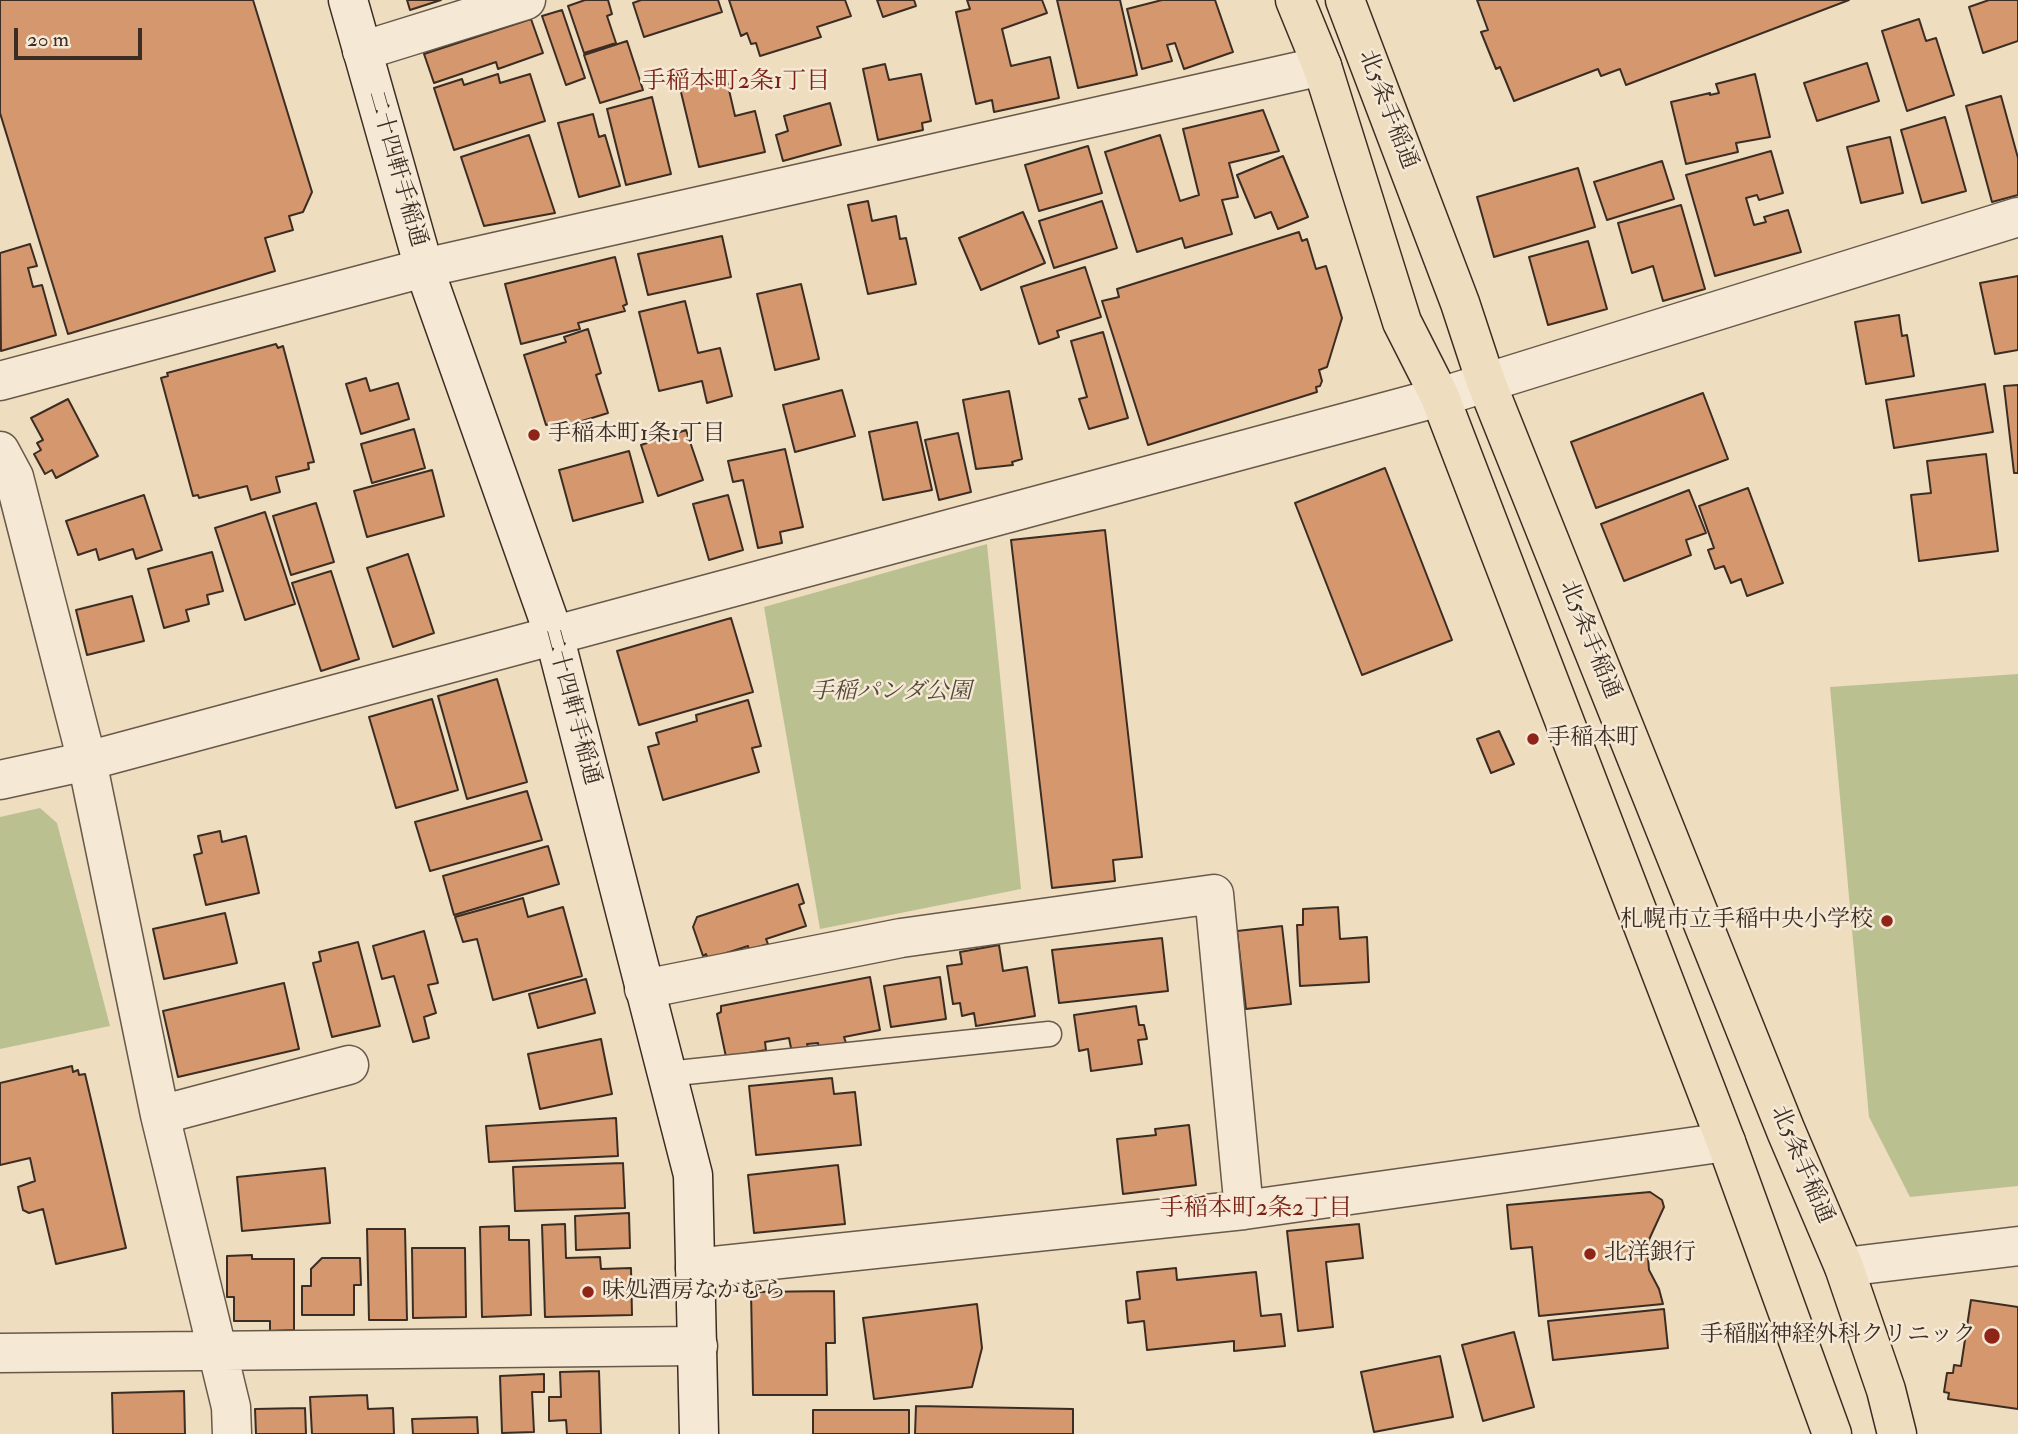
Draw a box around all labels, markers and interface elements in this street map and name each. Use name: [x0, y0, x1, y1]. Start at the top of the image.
scale bar: [18, 14, 145, 58]
text: 20 m: [27, 26, 69, 53]
street label: 北5条手稲通: [1352, 47, 1422, 173]
district label: 手稲本町2条1丁目: [642, 69, 830, 97]
street label: 二十四軒手稲通: [361, 88, 431, 250]
place label: 手稲本町1条1丁目: [548, 421, 725, 449]
marker: 手稲本町1条1丁目: [526, 427, 542, 443]
street label: 北5条手稲通: [1553, 577, 1625, 703]
street label: 二十四軒手稲通: [537, 626, 605, 788]
park label: 手稲パンダ公園: [811, 679, 971, 707]
place label: 手稲本町: [1547, 725, 1639, 753]
marker: 手稲本町: [1525, 731, 1541, 747]
place label: 札幌市立手稲中央小学校: [1620, 907, 1873, 935]
marker: 札幌市立手稲中央小学校: [1879, 913, 1895, 929]
street label: 北5条手稲通: [1764, 1102, 1838, 1228]
district label: 手稲本町2条2丁目: [1160, 1196, 1352, 1224]
place label: 北洋銀行: [1604, 1240, 1696, 1268]
marker: 北洋銀行: [1582, 1246, 1598, 1262]
place label: 味処酒房なかむら: [602, 1278, 786, 1306]
marker: 味処酒房なかむら: [580, 1284, 596, 1300]
place label: 手稲脳神経外科クリニック: [1700, 1322, 1976, 1350]
marker: 手稲脳神経外科クリニック: [1982, 1326, 2002, 1346]

